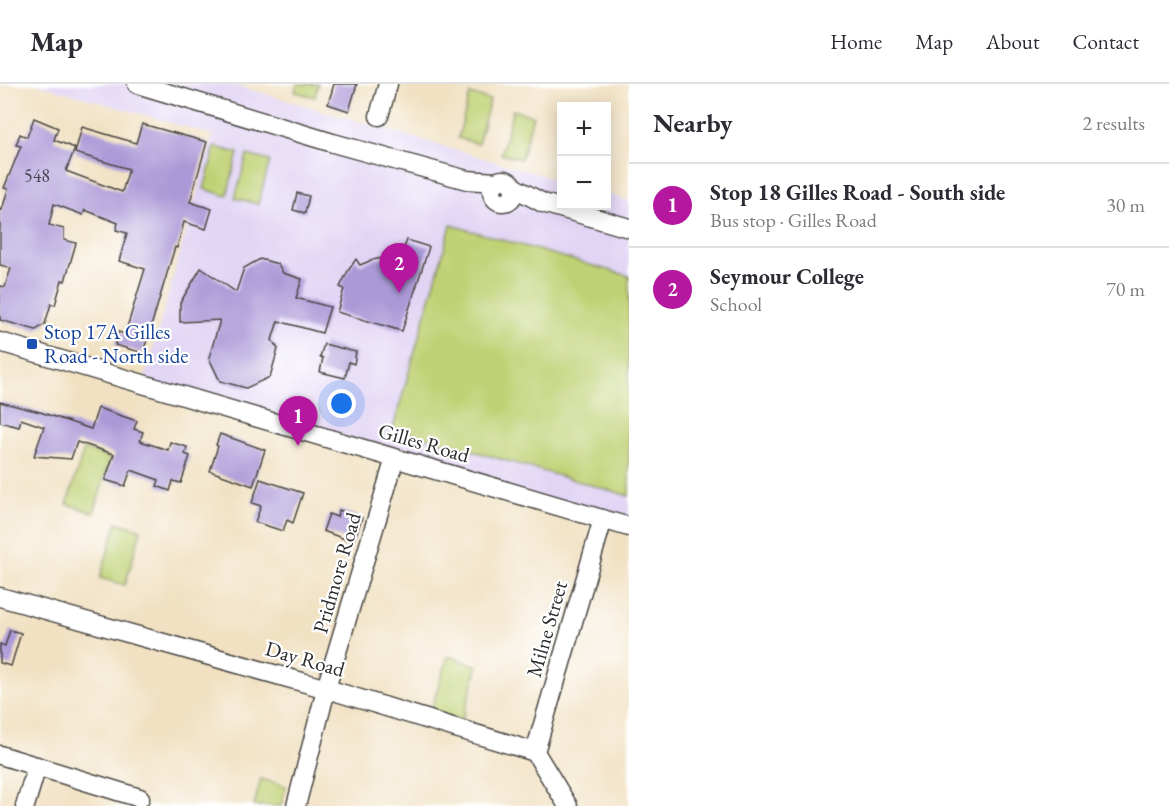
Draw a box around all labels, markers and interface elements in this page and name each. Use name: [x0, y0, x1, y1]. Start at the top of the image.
text: Map: [30, 23, 83, 59]
text: Home: [830, 28, 882, 55]
text: Map: [915, 28, 953, 55]
text: About: [986, 28, 1039, 55]
text: Contact: [1072, 28, 1139, 55]
map controls: [557, 102, 611, 210]
button: +: [557, 102, 611, 156]
text: Nearby: [653, 106, 733, 140]
text: 2 results: [1082, 110, 1145, 136]
button: −: [557, 156, 611, 210]
house number: 548: [24, 164, 50, 187]
text: Stop 18 Gilles Road - South side: [710, 178, 1005, 207]
text: 1: [667, 192, 678, 218]
text: 30 m: [1106, 192, 1145, 218]
text: Bus stop · Gilles Road: [710, 207, 877, 233]
pin: 2: [380, 244, 418, 293]
text: Seymour College: [710, 262, 864, 291]
text: 2: [667, 276, 678, 302]
text: 70 m: [1106, 276, 1145, 302]
text: School: [710, 291, 762, 317]
place label: Stop 17A Gilles Road - North side: [44, 318, 189, 369]
marker: Stop 17A Gilles Road - North side: [25, 337, 39, 351]
your location: [327, 389, 356, 418]
pin: 1: [278, 396, 318, 446]
street label: Gilles Road: [375, 417, 473, 469]
street label: Pridmore Road: [306, 509, 367, 636]
street label: Milne Street: [520, 577, 573, 680]
street label: Day Road: [262, 634, 348, 683]

